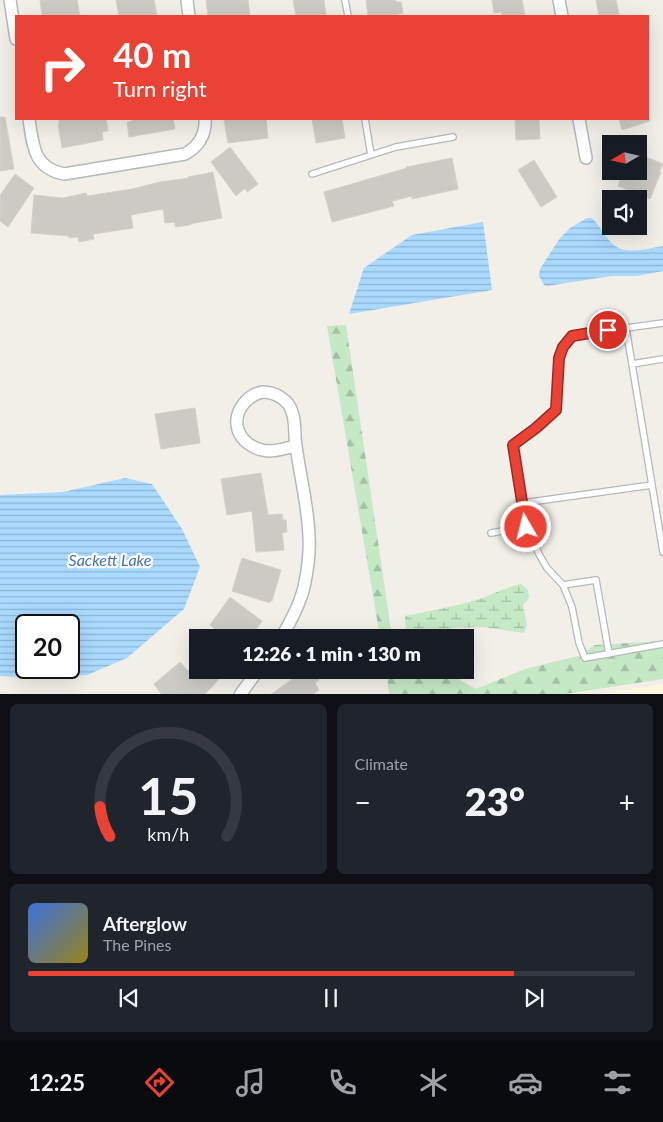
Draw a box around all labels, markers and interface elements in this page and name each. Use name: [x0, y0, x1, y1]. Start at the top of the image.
text: 40 m: [113, 33, 191, 75]
icon: right: [30, 35, 95, 100]
text: Turn right: [113, 75, 207, 102]
north arrow: [602, 135, 648, 180]
map controls: [602, 135, 647, 235]
button: sound: [602, 190, 647, 235]
pin: [587, 309, 629, 351]
icon: arrive: [594, 316, 622, 344]
position arrow: [499, 500, 551, 552]
water label: Sackett Lake: [69, 550, 152, 569]
speed limit sign: 20: [15, 614, 80, 679]
text: 12:26 · 1 min · 130 m: [242, 642, 421, 665]
text: Climate: [355, 754, 408, 773]
text: 15: [138, 764, 198, 826]
text: 23°: [465, 778, 525, 824]
text: −: [355, 785, 371, 819]
text: +: [619, 785, 635, 819]
text: km/h: [147, 823, 189, 845]
text: Afterglow: [103, 912, 187, 935]
text: The Pines: [103, 935, 172, 954]
icon: previous: [115, 984, 143, 1012]
icon: pause: [317, 984, 345, 1012]
icon: next: [520, 984, 548, 1012]
icon: directions: [142, 1065, 177, 1100]
icon: music: [233, 1065, 268, 1100]
icon: phone: [325, 1065, 360, 1100]
icon: climate: [416, 1065, 451, 1100]
icon: car: [508, 1065, 543, 1100]
icon: filters: [600, 1065, 635, 1100]
text: 12:25: [28, 1069, 85, 1096]

